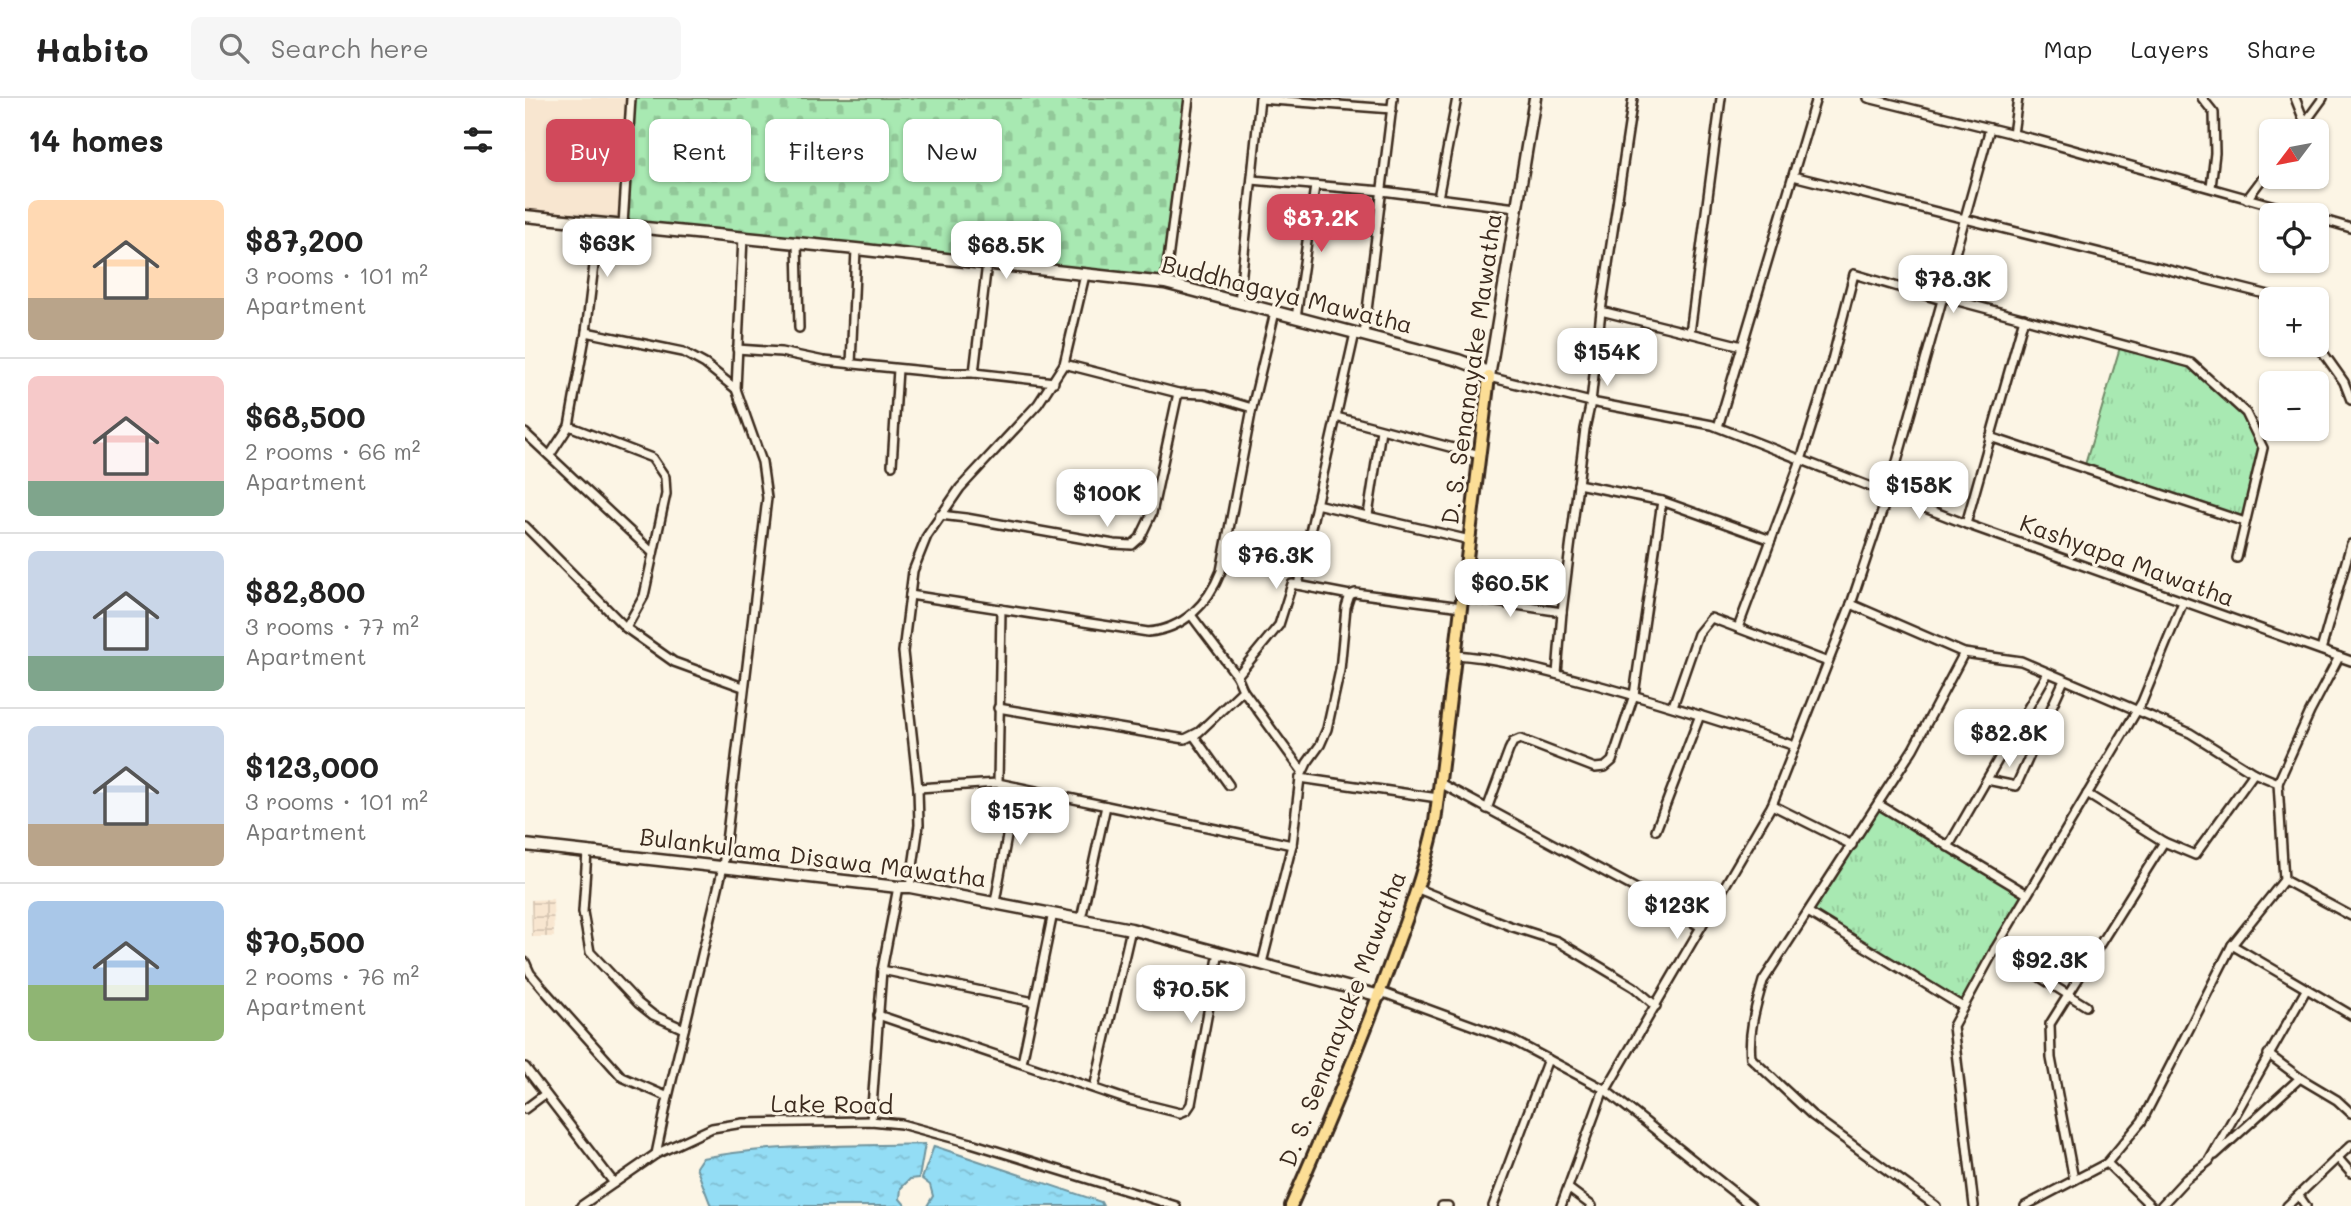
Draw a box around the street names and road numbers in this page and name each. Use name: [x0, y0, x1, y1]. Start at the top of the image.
street label: D. S. Senanayake Mawatha: [1433, 211, 1508, 526]
street label: Buddhagaya Mawatha: [1159, 247, 1416, 340]
street label: Kashyapa Mawatha: [2016, 506, 2239, 613]
street label: Bulankulama Disawa Mawatha: [638, 820, 988, 893]
street label: D. S. Senanayake Mawatha: [1271, 866, 1412, 1171]
street label: Lake Road: [770, 1087, 894, 1120]

